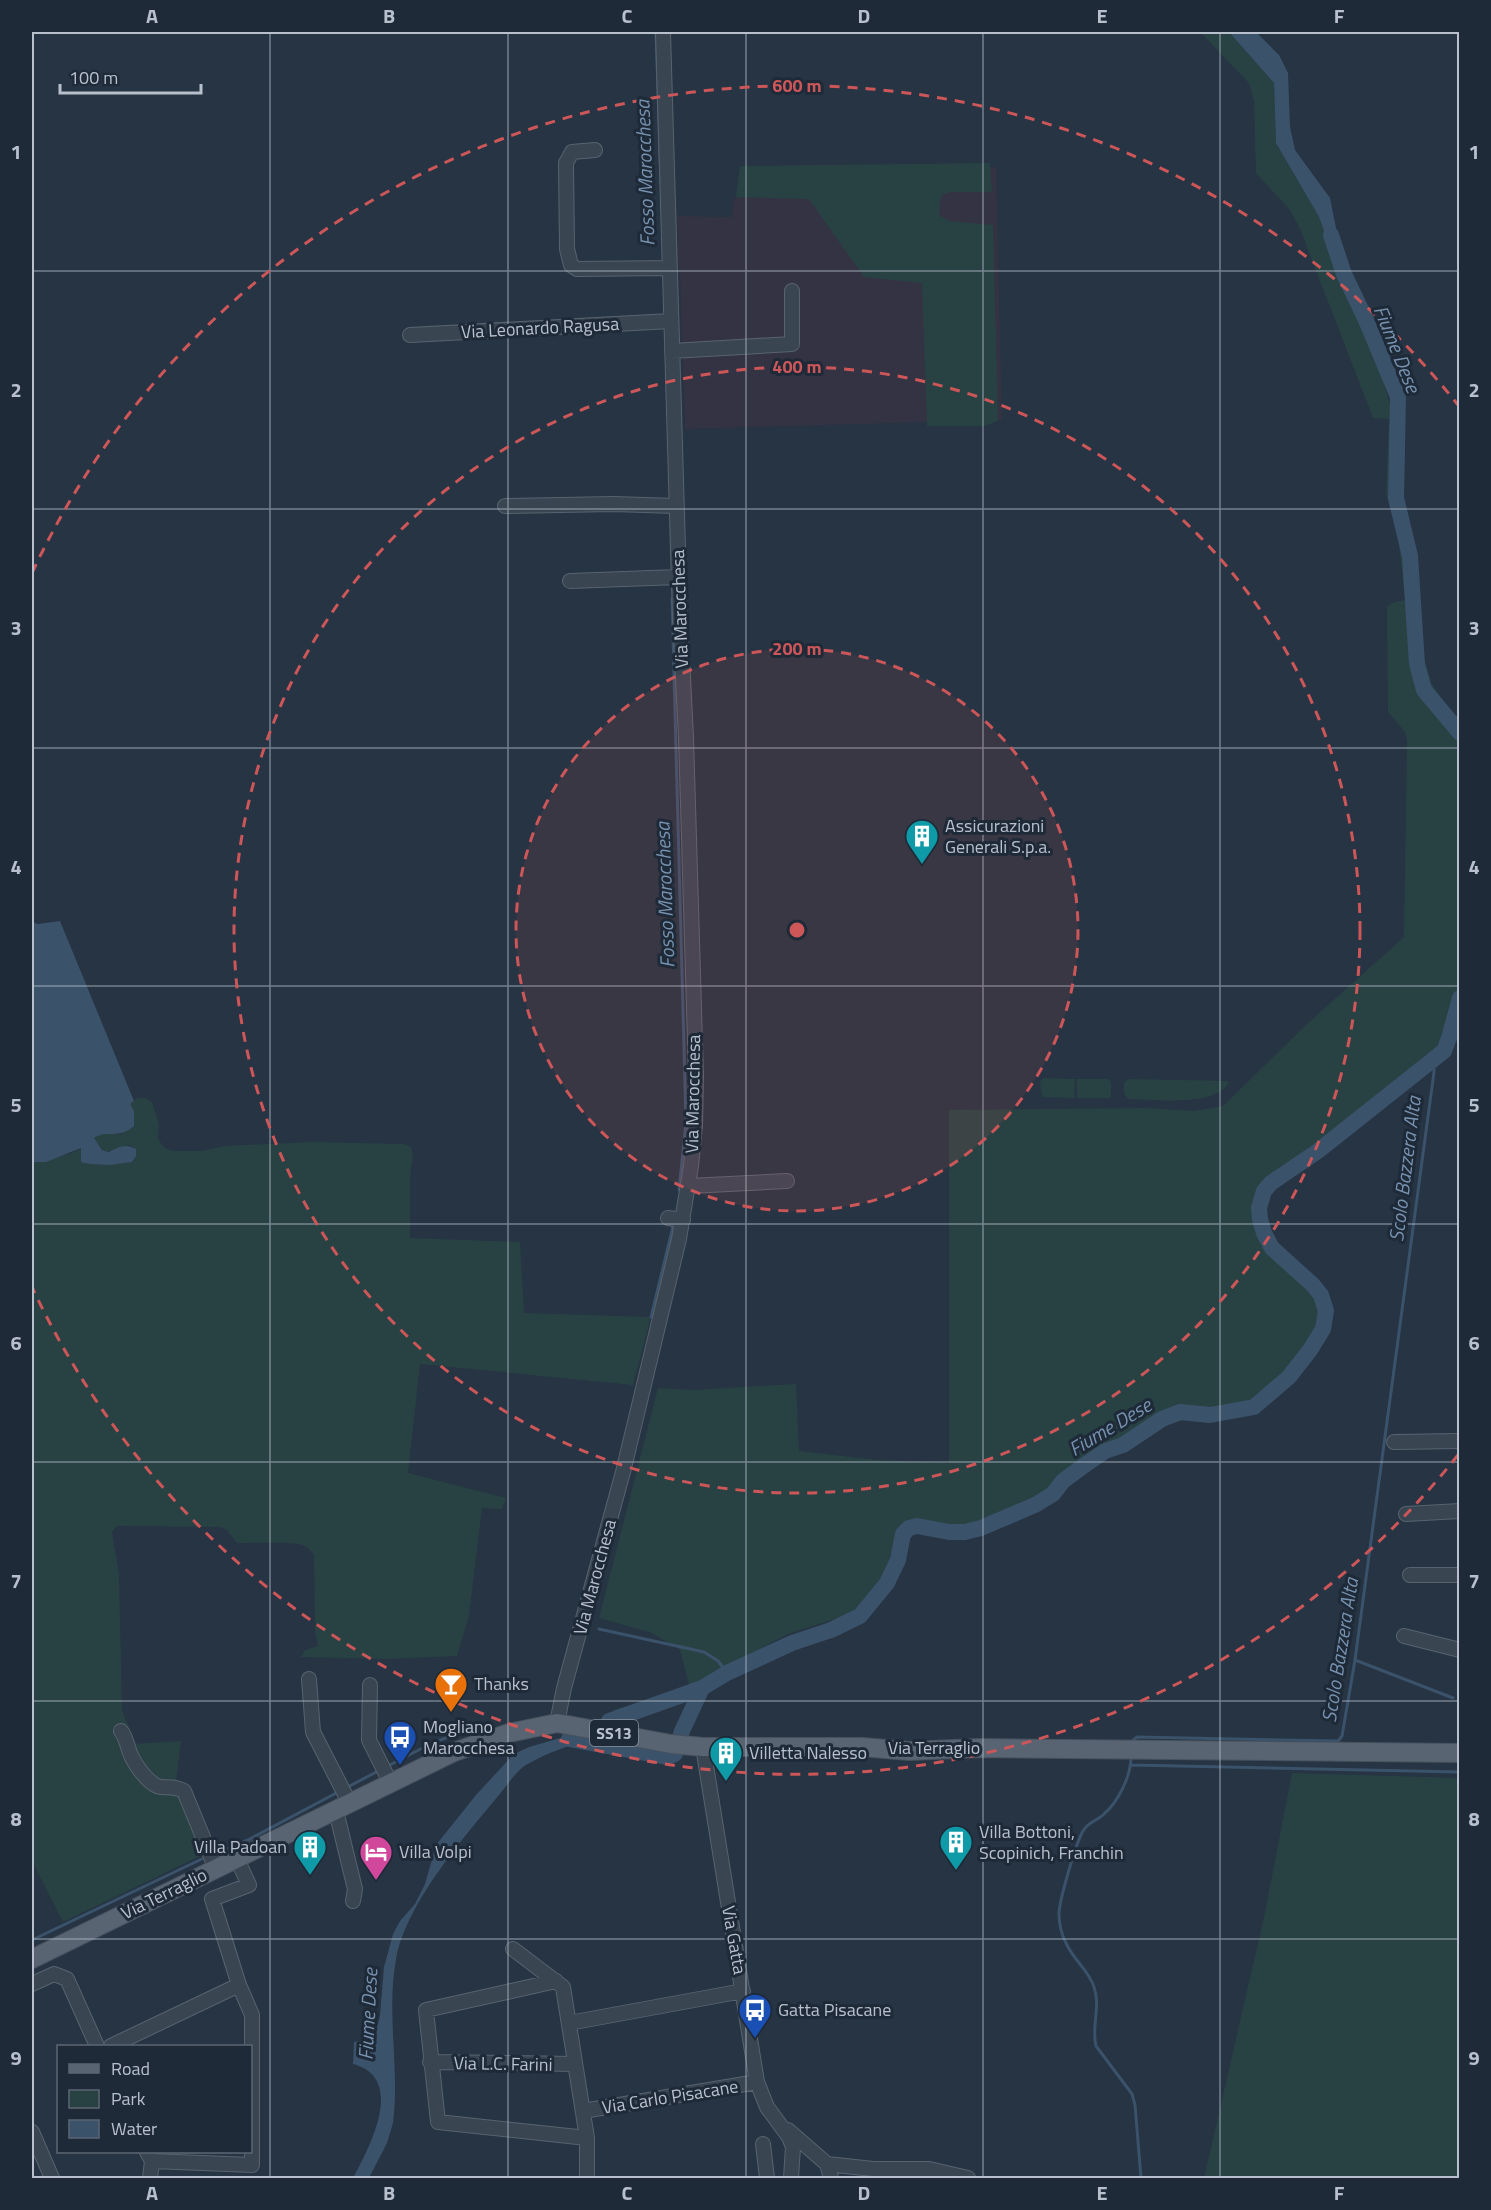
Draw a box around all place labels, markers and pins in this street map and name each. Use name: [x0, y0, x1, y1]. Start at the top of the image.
place label: Assicurazioni Generali S.p.a.: [945, 812, 1051, 860]
building icon: Assicurazioni Generali S.p.a.: [904, 818, 940, 865]
centre of rings: [787, 920, 807, 940]
bar icon: Thanks: [433, 1666, 469, 1713]
place label: Thanks: [474, 1670, 529, 1697]
place label: Mogliano Marocchesa: [423, 1713, 514, 1761]
bus stop icon: Mogliano Marocchesa: [382, 1719, 418, 1766]
building icon: Villetta Nalesso: [708, 1735, 744, 1782]
place label: Villetta Nalesso: [749, 1739, 867, 1766]
place label: Villa Bottoni, Scopinich, Franchin: [979, 1818, 1124, 1866]
building icon: Villa Bottoni, Scopinich, Franchin: [938, 1824, 974, 1871]
building icon: Villa Padoan: [292, 1829, 328, 1876]
place label: Villa Padoan: [194, 1833, 287, 1860]
hotel icon: Villa Volpi: [358, 1834, 394, 1881]
place label: Villa Volpi: [399, 1838, 472, 1865]
bus stop icon: Gatta Pisacane: [737, 1992, 773, 2039]
place label: Gatta Pisacane: [778, 1996, 891, 2023]

